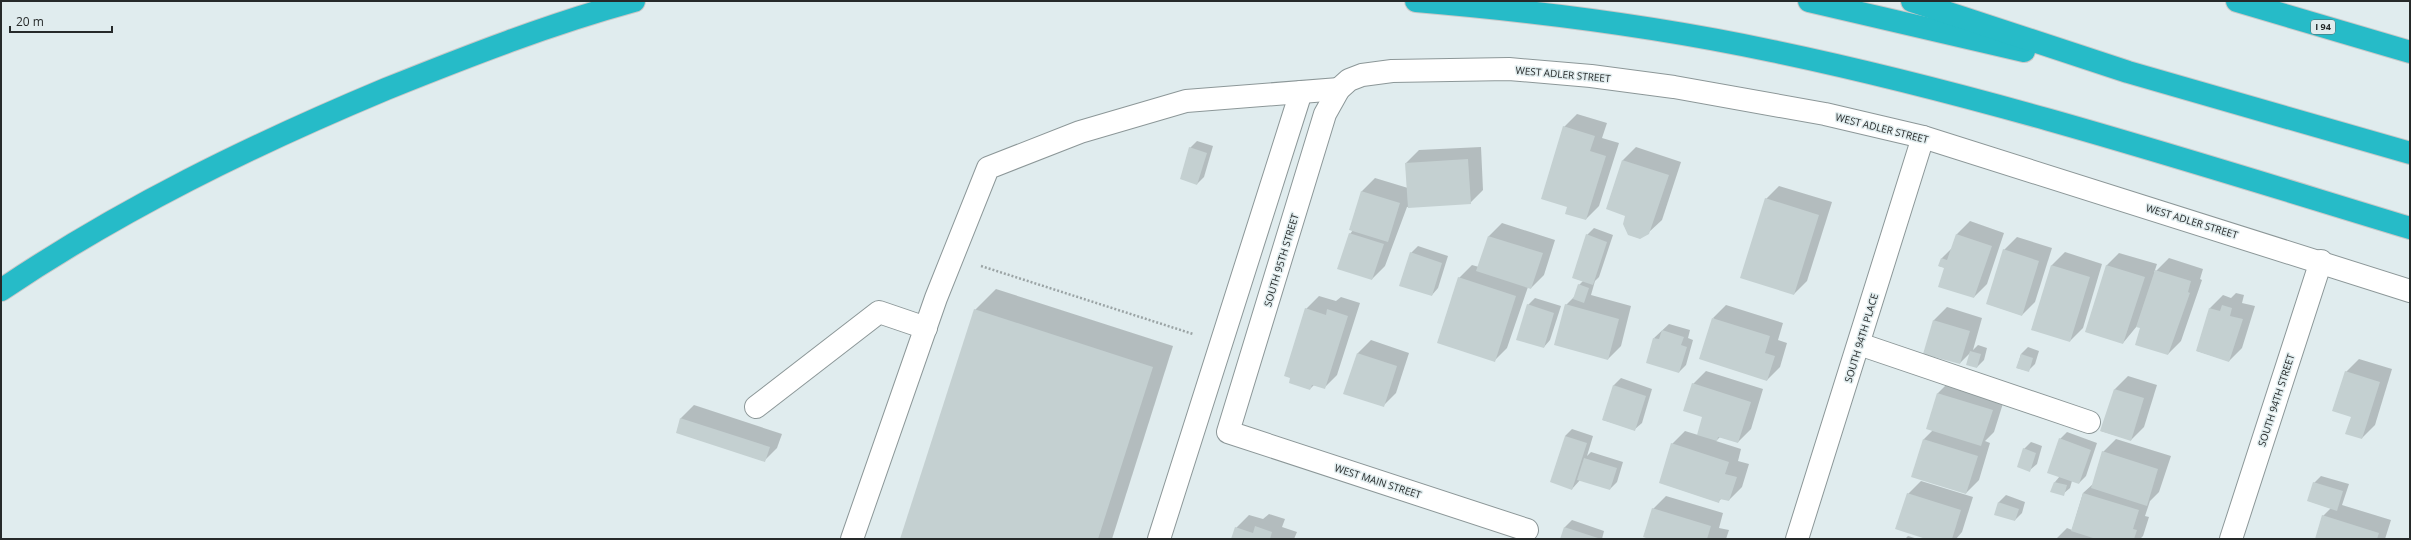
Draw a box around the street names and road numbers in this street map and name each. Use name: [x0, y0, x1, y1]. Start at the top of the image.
road number: I 94: [2311, 20, 2335, 34]
street label: WEST ADLER STREET: [1515, 63, 1612, 85]
street label: WEST ADLER STREET: [1834, 110, 1930, 146]
street label: WEST ADLER STREET: [2144, 200, 2240, 242]
street label: SOUTH 95TH STREET: [1260, 211, 1302, 308]
street label: SOUTH 94TH PLACE: [1841, 292, 1881, 384]
street label: SOUTH 94TH STREET: [2254, 351, 2298, 448]
street label: WEST MAIN STREET: [1333, 460, 1424, 502]

